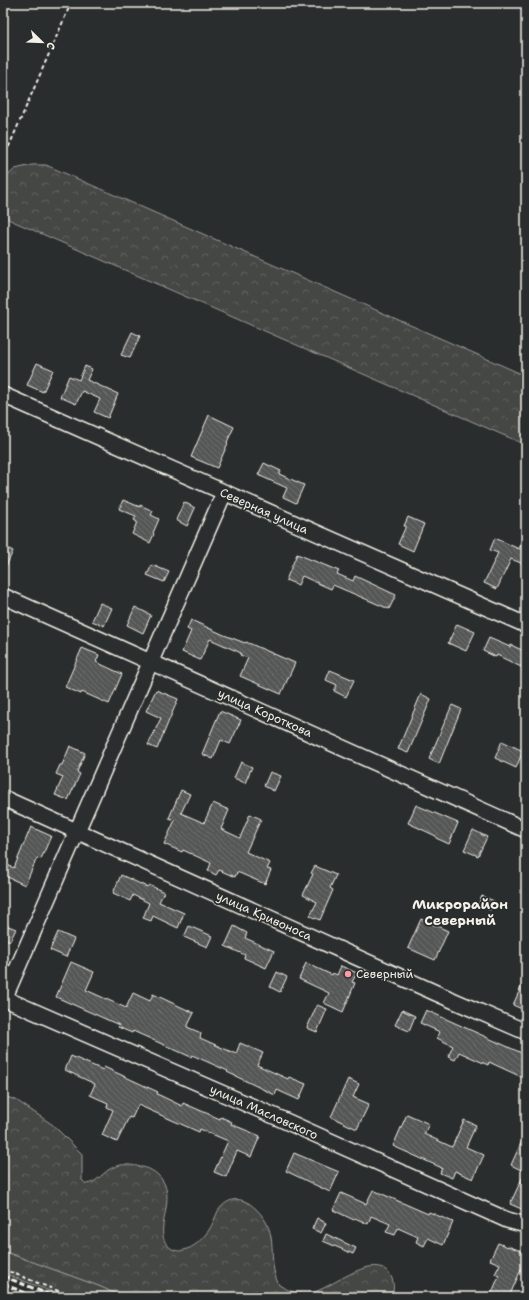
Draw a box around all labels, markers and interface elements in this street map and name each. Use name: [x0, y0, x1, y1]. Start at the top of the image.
north arrow: [22, 22, 62, 62]
text: С: [42, 40, 59, 52]
street label: Северная улица: [217, 484, 311, 538]
street label: улица Короткова: [215, 685, 315, 741]
street label: улица Кривоноса: [214, 888, 315, 945]
district label: Микрорайон Северный: [412, 895, 508, 929]
place label: Северный: [356, 966, 413, 982]
marker: Северный: [343, 969, 353, 979]
street label: улица Масловского: [207, 1081, 321, 1143]

